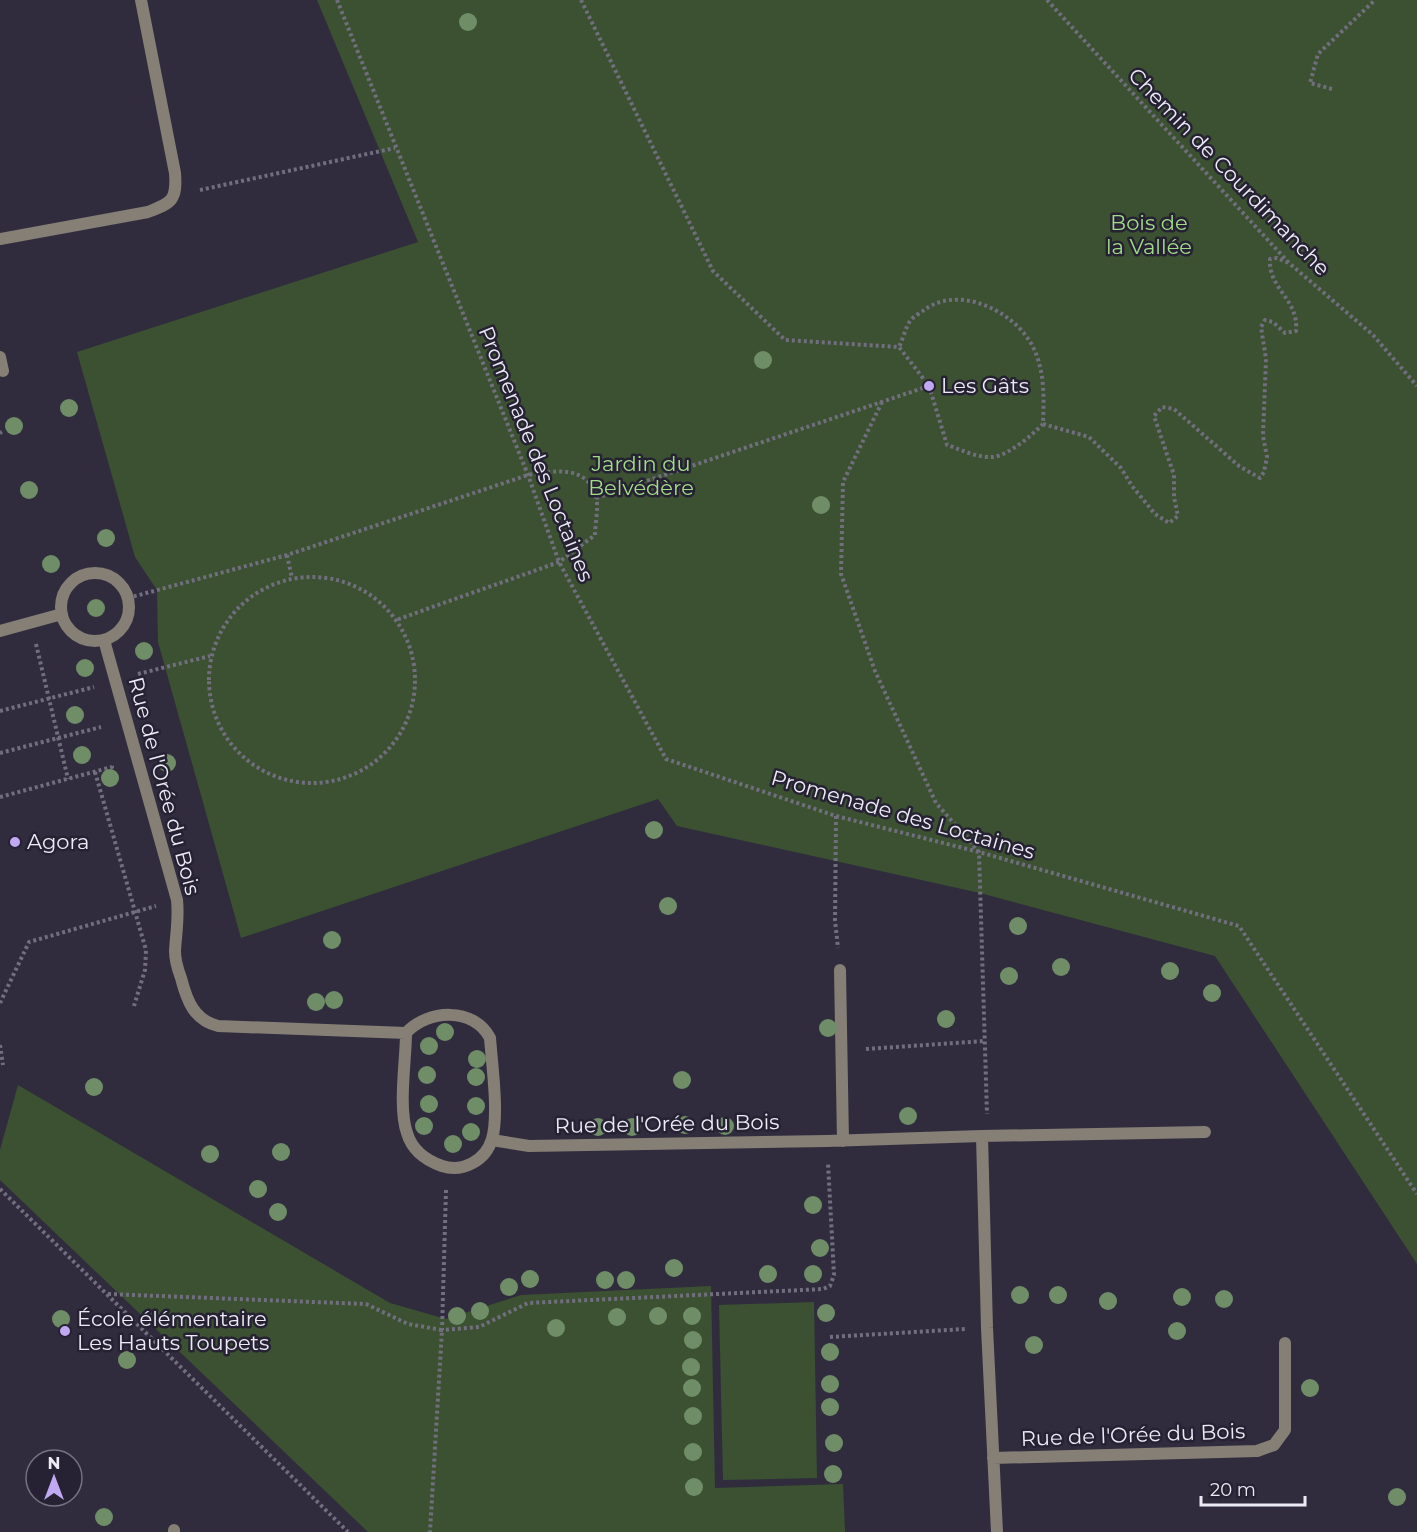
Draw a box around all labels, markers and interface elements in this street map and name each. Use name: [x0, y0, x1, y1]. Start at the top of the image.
street label: Chemin de Courdimanche: [1123, 63, 1335, 281]
park label: Bois de la Vallée: [1106, 210, 1192, 259]
street label: Promenade des Loctaines: [474, 322, 599, 585]
place label: Les Gâts: [941, 373, 1029, 398]
marker: Les Gâts: [922, 379, 936, 393]
park label: Jardin du Belvédère: [588, 451, 694, 500]
street label: Rue de l'Orée du Bois: [123, 674, 206, 898]
street label: Promenade des Loctaines: [768, 765, 1038, 864]
place label: Agora: [27, 829, 89, 854]
marker: Agora: [8, 835, 22, 849]
street label: Rue de l'Orée du Bois: [554, 1109, 780, 1138]
place label: École élémentaire Les Hauts Toupets: [77, 1306, 269, 1355]
marker: École élémentaire Les Hauts Toupets: [58, 1324, 72, 1338]
street label: Rue de l'Orée du Bois: [1020, 1418, 1246, 1451]
north arrow: [24, 1448, 84, 1508]
text: N: [48, 1454, 60, 1473]
scale bar: [1201, 1469, 1304, 1507]
text: 20 m: [1210, 1479, 1256, 1501]

